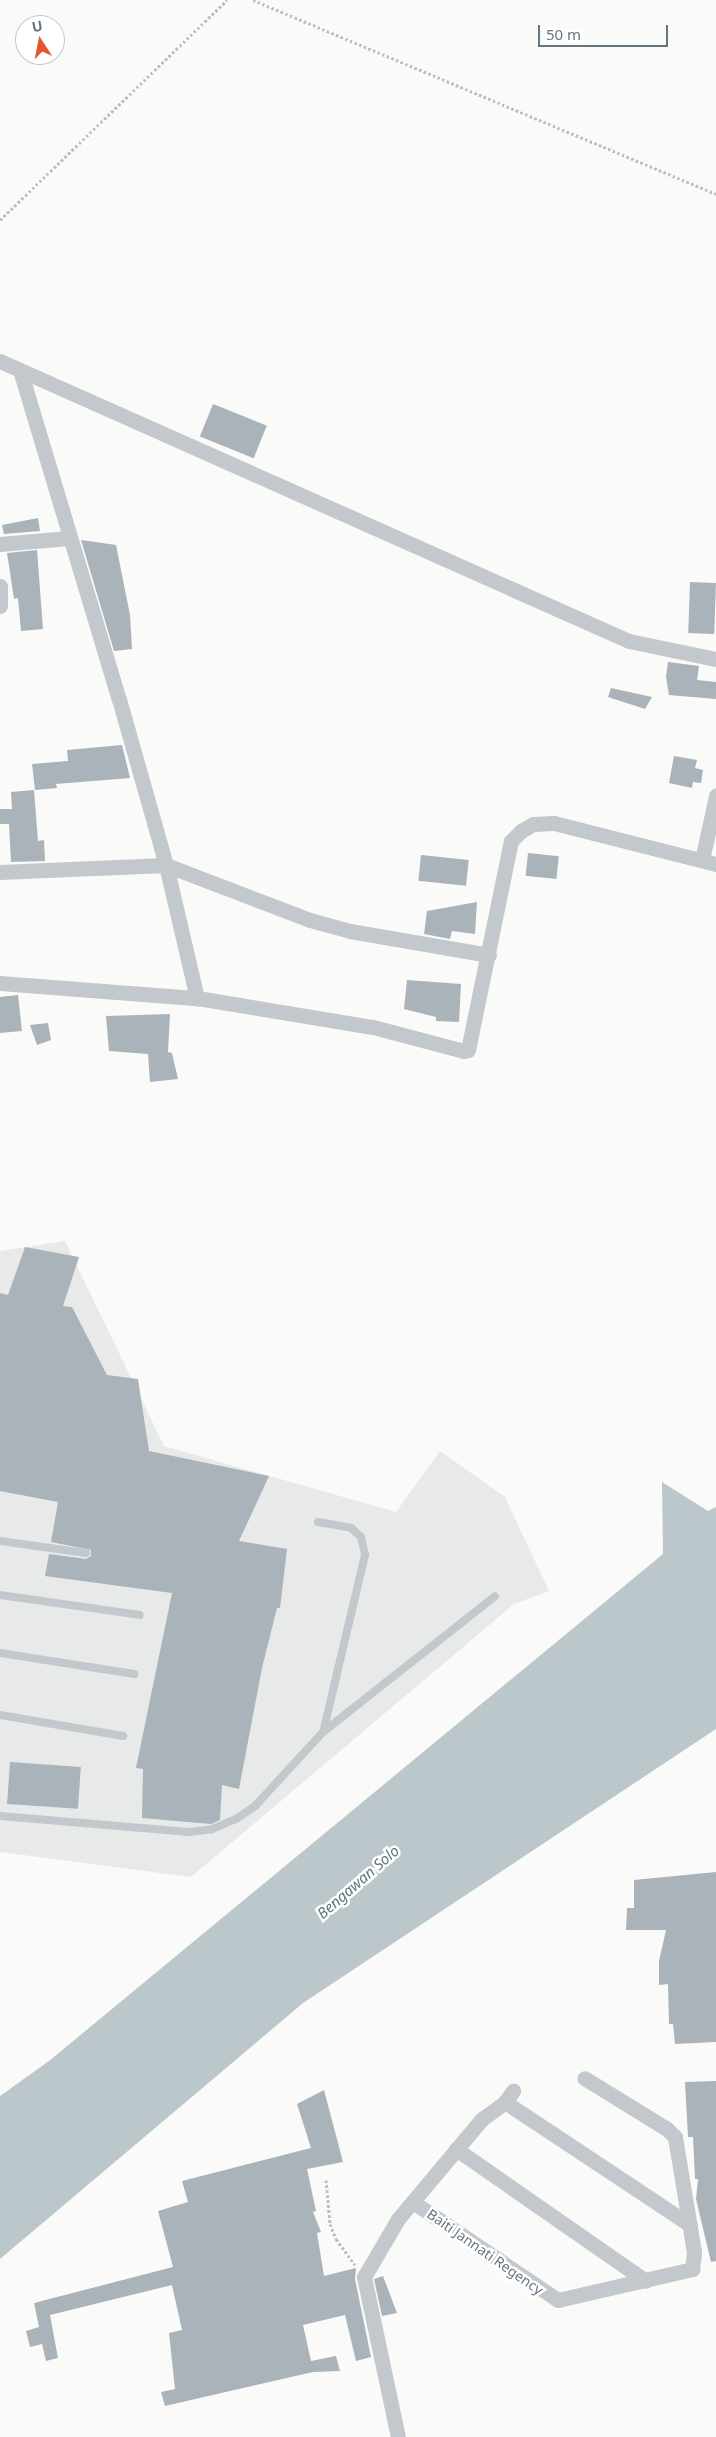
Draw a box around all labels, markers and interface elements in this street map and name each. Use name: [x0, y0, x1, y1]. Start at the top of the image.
north arrow: [15, 15, 65, 65]
text: U: [30, 15, 44, 36]
scale bar: [541, 15, 671, 47]
text: 50 m: [546, 24, 581, 44]
water label: Bengawan Solo: [313, 1842, 403, 1922]
street label: Baiti Jannati Regency: [424, 2206, 546, 2298]

